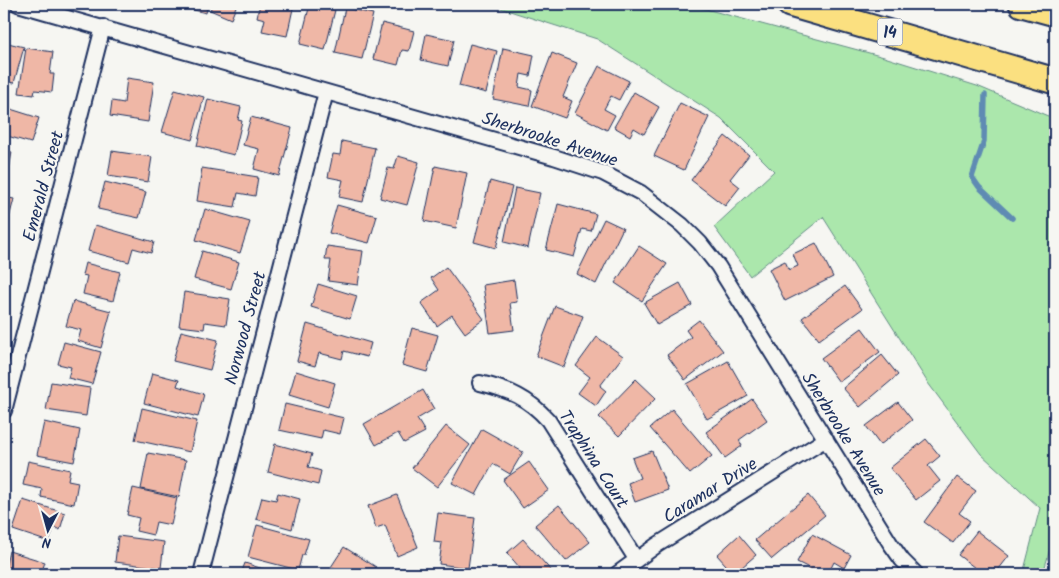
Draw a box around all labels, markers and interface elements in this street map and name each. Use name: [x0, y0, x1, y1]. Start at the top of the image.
road number: 14: [878, 18, 902, 46]
street label: Sherbrooke Avenue: [478, 105, 621, 176]
street label: Emerald Street: [16, 127, 73, 245]
street label: Norwood Street: [217, 267, 276, 388]
street label: Sherbrooke Avenue: [793, 367, 893, 503]
street label: Traphina Court: [550, 405, 636, 516]
street label: Caramar Drive: [658, 451, 764, 532]
north arrow: [22, 506, 72, 556]
text: N: [41, 531, 52, 553]

